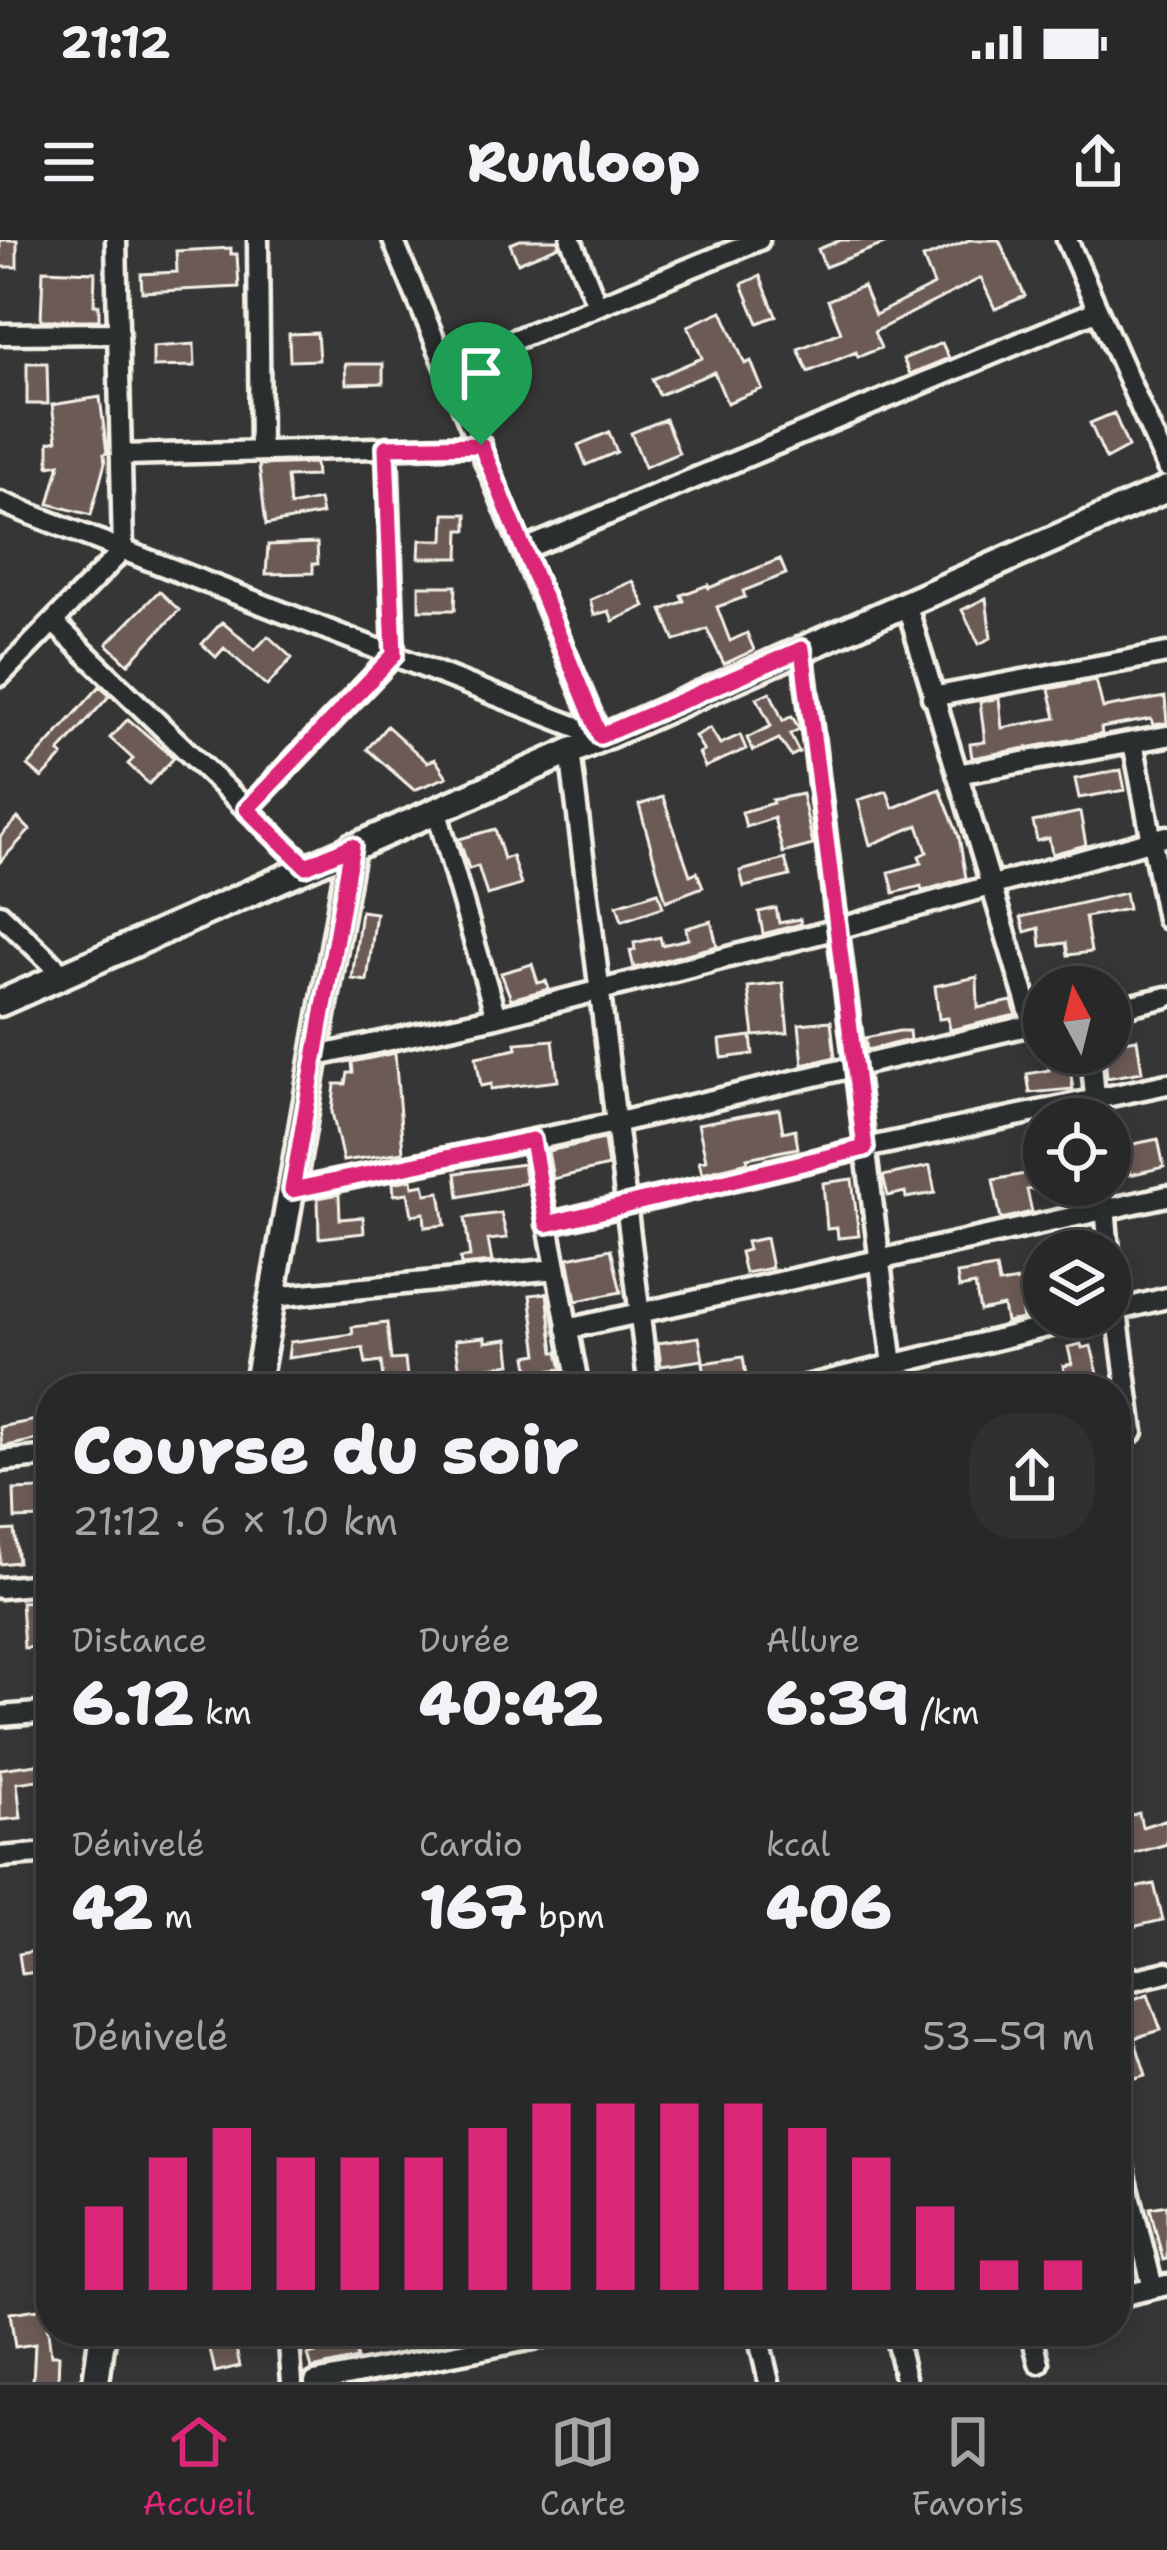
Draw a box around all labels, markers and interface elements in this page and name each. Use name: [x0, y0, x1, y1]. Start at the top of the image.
text: 21:12: [60, 12, 171, 72]
text: Runloop: [467, 126, 700, 198]
icon: menu: [36, 129, 102, 195]
icon: share: [1065, 129, 1131, 195]
pin: [430, 322, 532, 445]
icon: arrive: [448, 340, 514, 406]
north arrow: [1023, 966, 1131, 1074]
map controls: [1023, 966, 1131, 1338]
button: locate: [1023, 1098, 1131, 1206]
button: layers: [1023, 1230, 1131, 1338]
text: Course du soir: [72, 1406, 579, 1494]
button: share: [969, 1413, 1095, 1539]
text: 21:12 · 6 × 1.0 km: [72, 1495, 398, 1547]
text: Distance: [72, 1618, 207, 1663]
text: Durée: [419, 1618, 510, 1663]
text: Allure: [766, 1618, 860, 1663]
text: 6.12: [72, 1663, 194, 1743]
text: 40:42: [419, 1663, 603, 1743]
text: 6:39: [766, 1663, 909, 1743]
text: km: [194, 1690, 252, 1735]
text: /km: [909, 1690, 980, 1735]
text: Dénivelé: [72, 1822, 205, 1867]
text: Cardio: [419, 1822, 523, 1867]
text: kcal: [766, 1822, 830, 1867]
text: 42: [72, 1867, 153, 1947]
text: 167: [419, 1867, 527, 1947]
text: 406: [766, 1867, 892, 1947]
text: m: [153, 1894, 193, 1939]
text: bpm: [527, 1894, 605, 1939]
text: Dénivelé: [72, 2010, 229, 2062]
text: 53–59 m: [922, 2010, 1095, 2062]
tab: Accueil: [143, 2409, 254, 2526]
tab: Carte: [540, 2409, 626, 2526]
tab: Favoris: [912, 2409, 1024, 2526]

